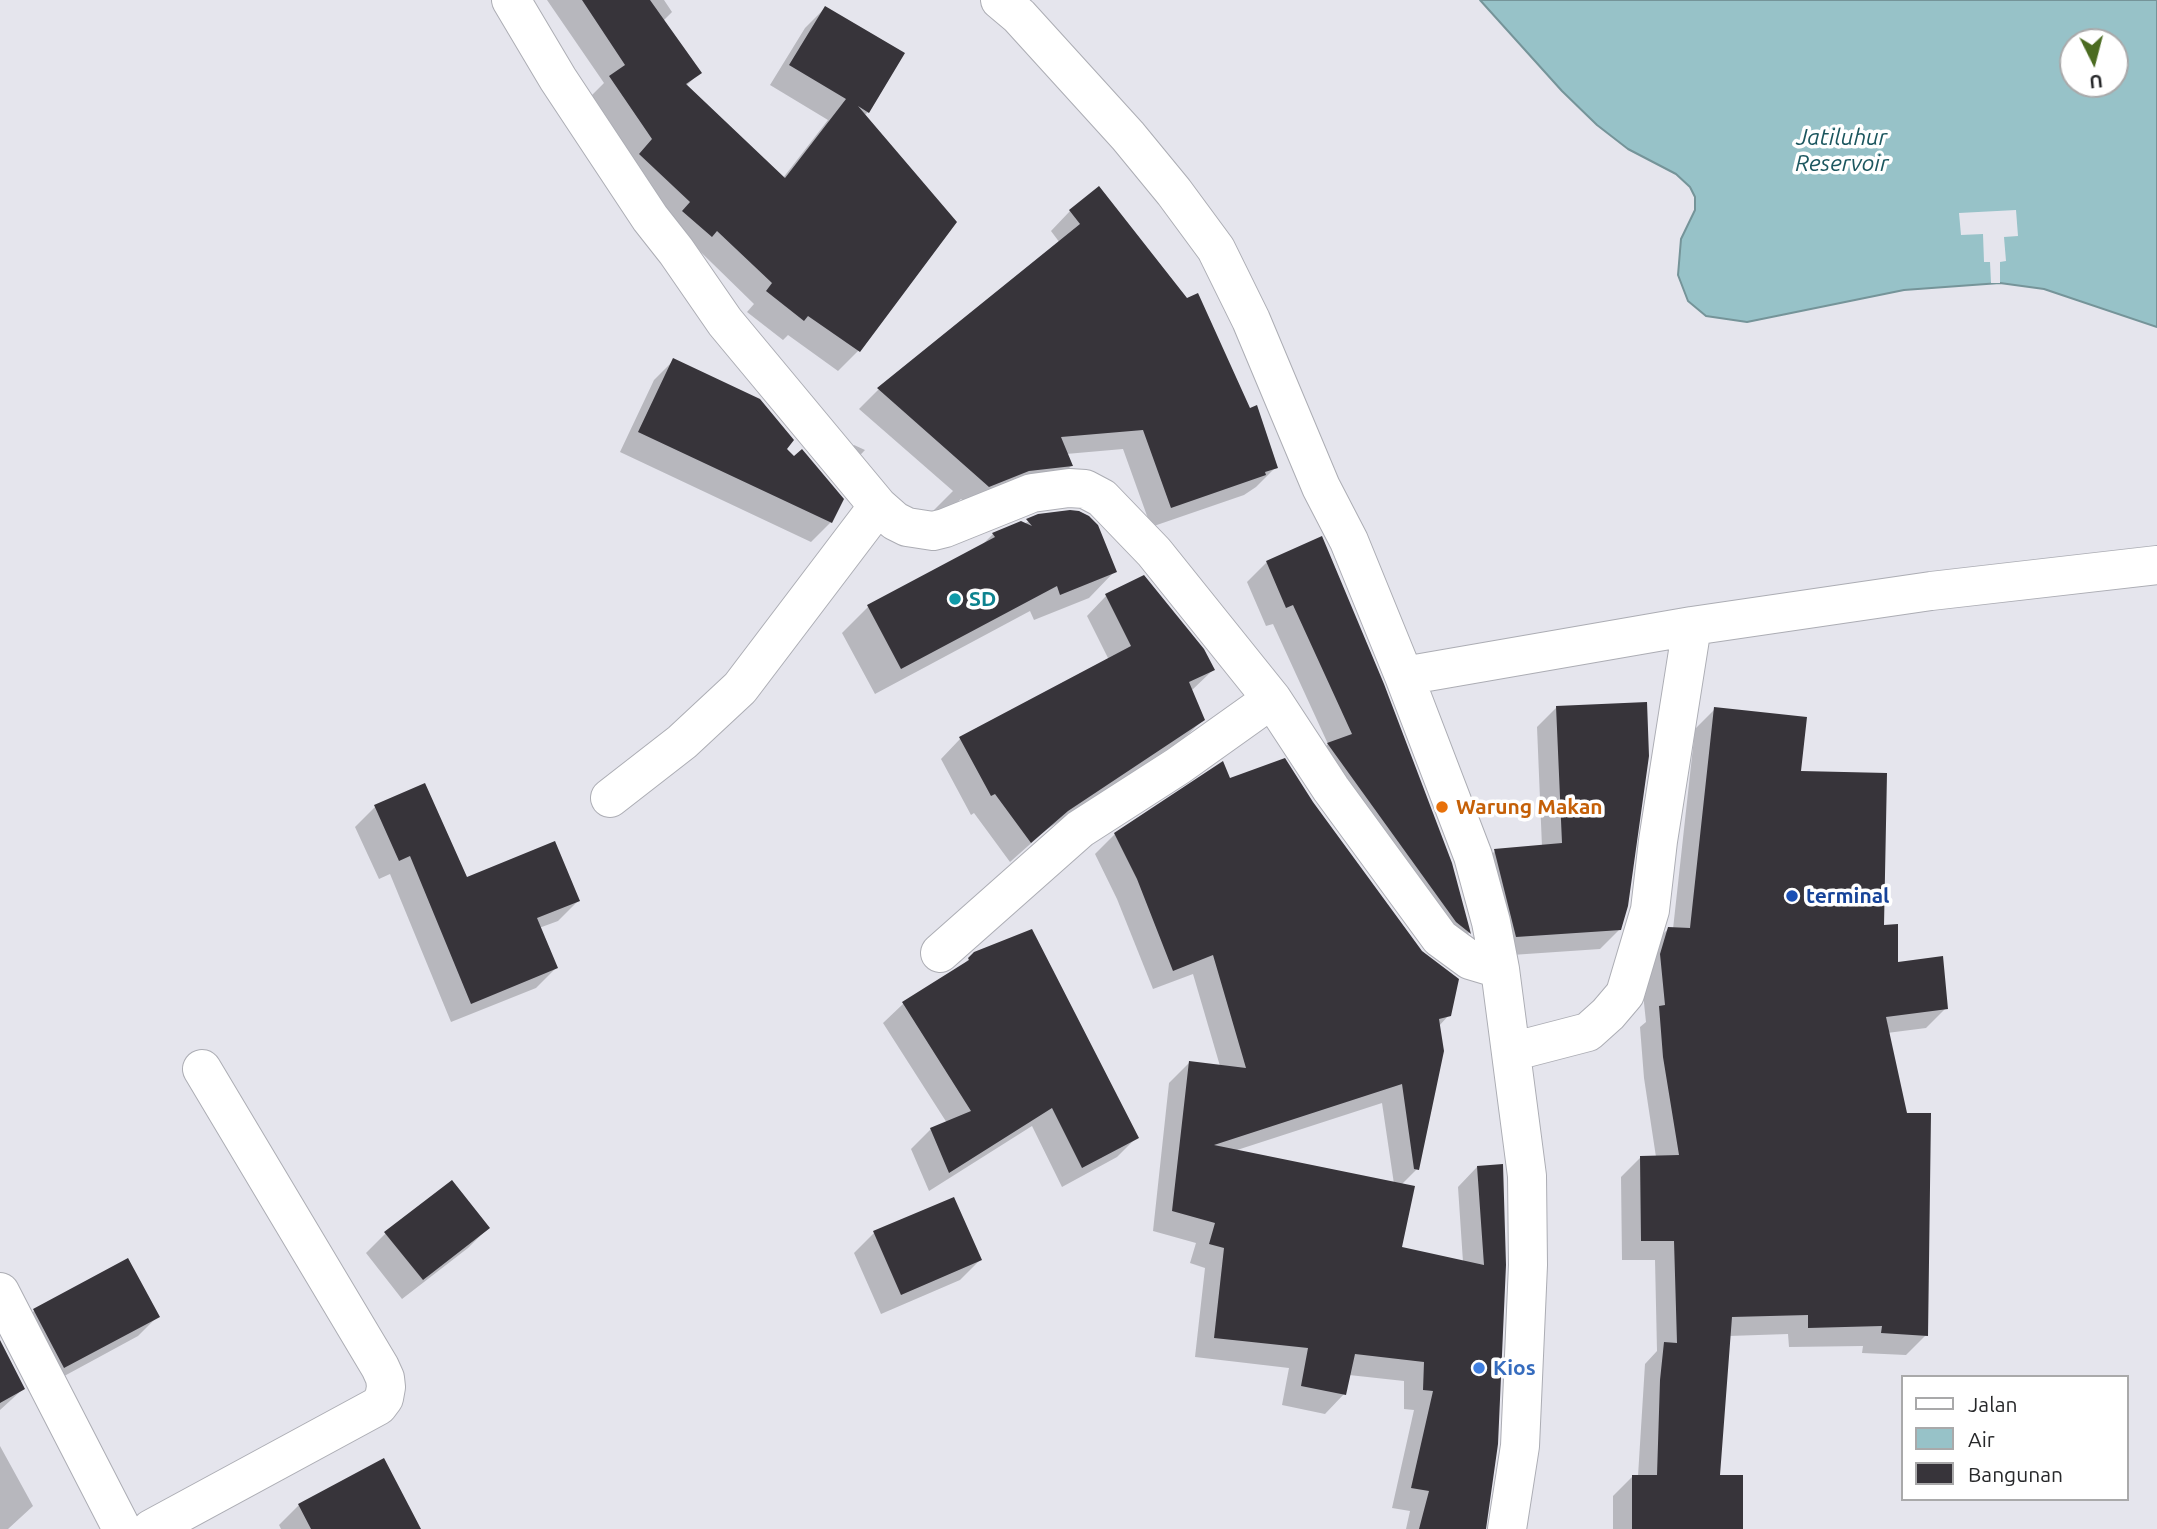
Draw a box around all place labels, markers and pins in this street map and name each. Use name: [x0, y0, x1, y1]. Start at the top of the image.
place label: SD: [969, 586, 996, 612]
marker: SD: [947, 591, 963, 607]
place label: Warung Makan: [1456, 794, 1603, 820]
marker: Warung Makan: [1434, 799, 1450, 815]
place label: terminal: [1806, 883, 1889, 909]
marker: terminal: [1784, 888, 1800, 904]
place label: Kios: [1493, 1355, 1536, 1381]
marker: Kios: [1471, 1360, 1487, 1376]

